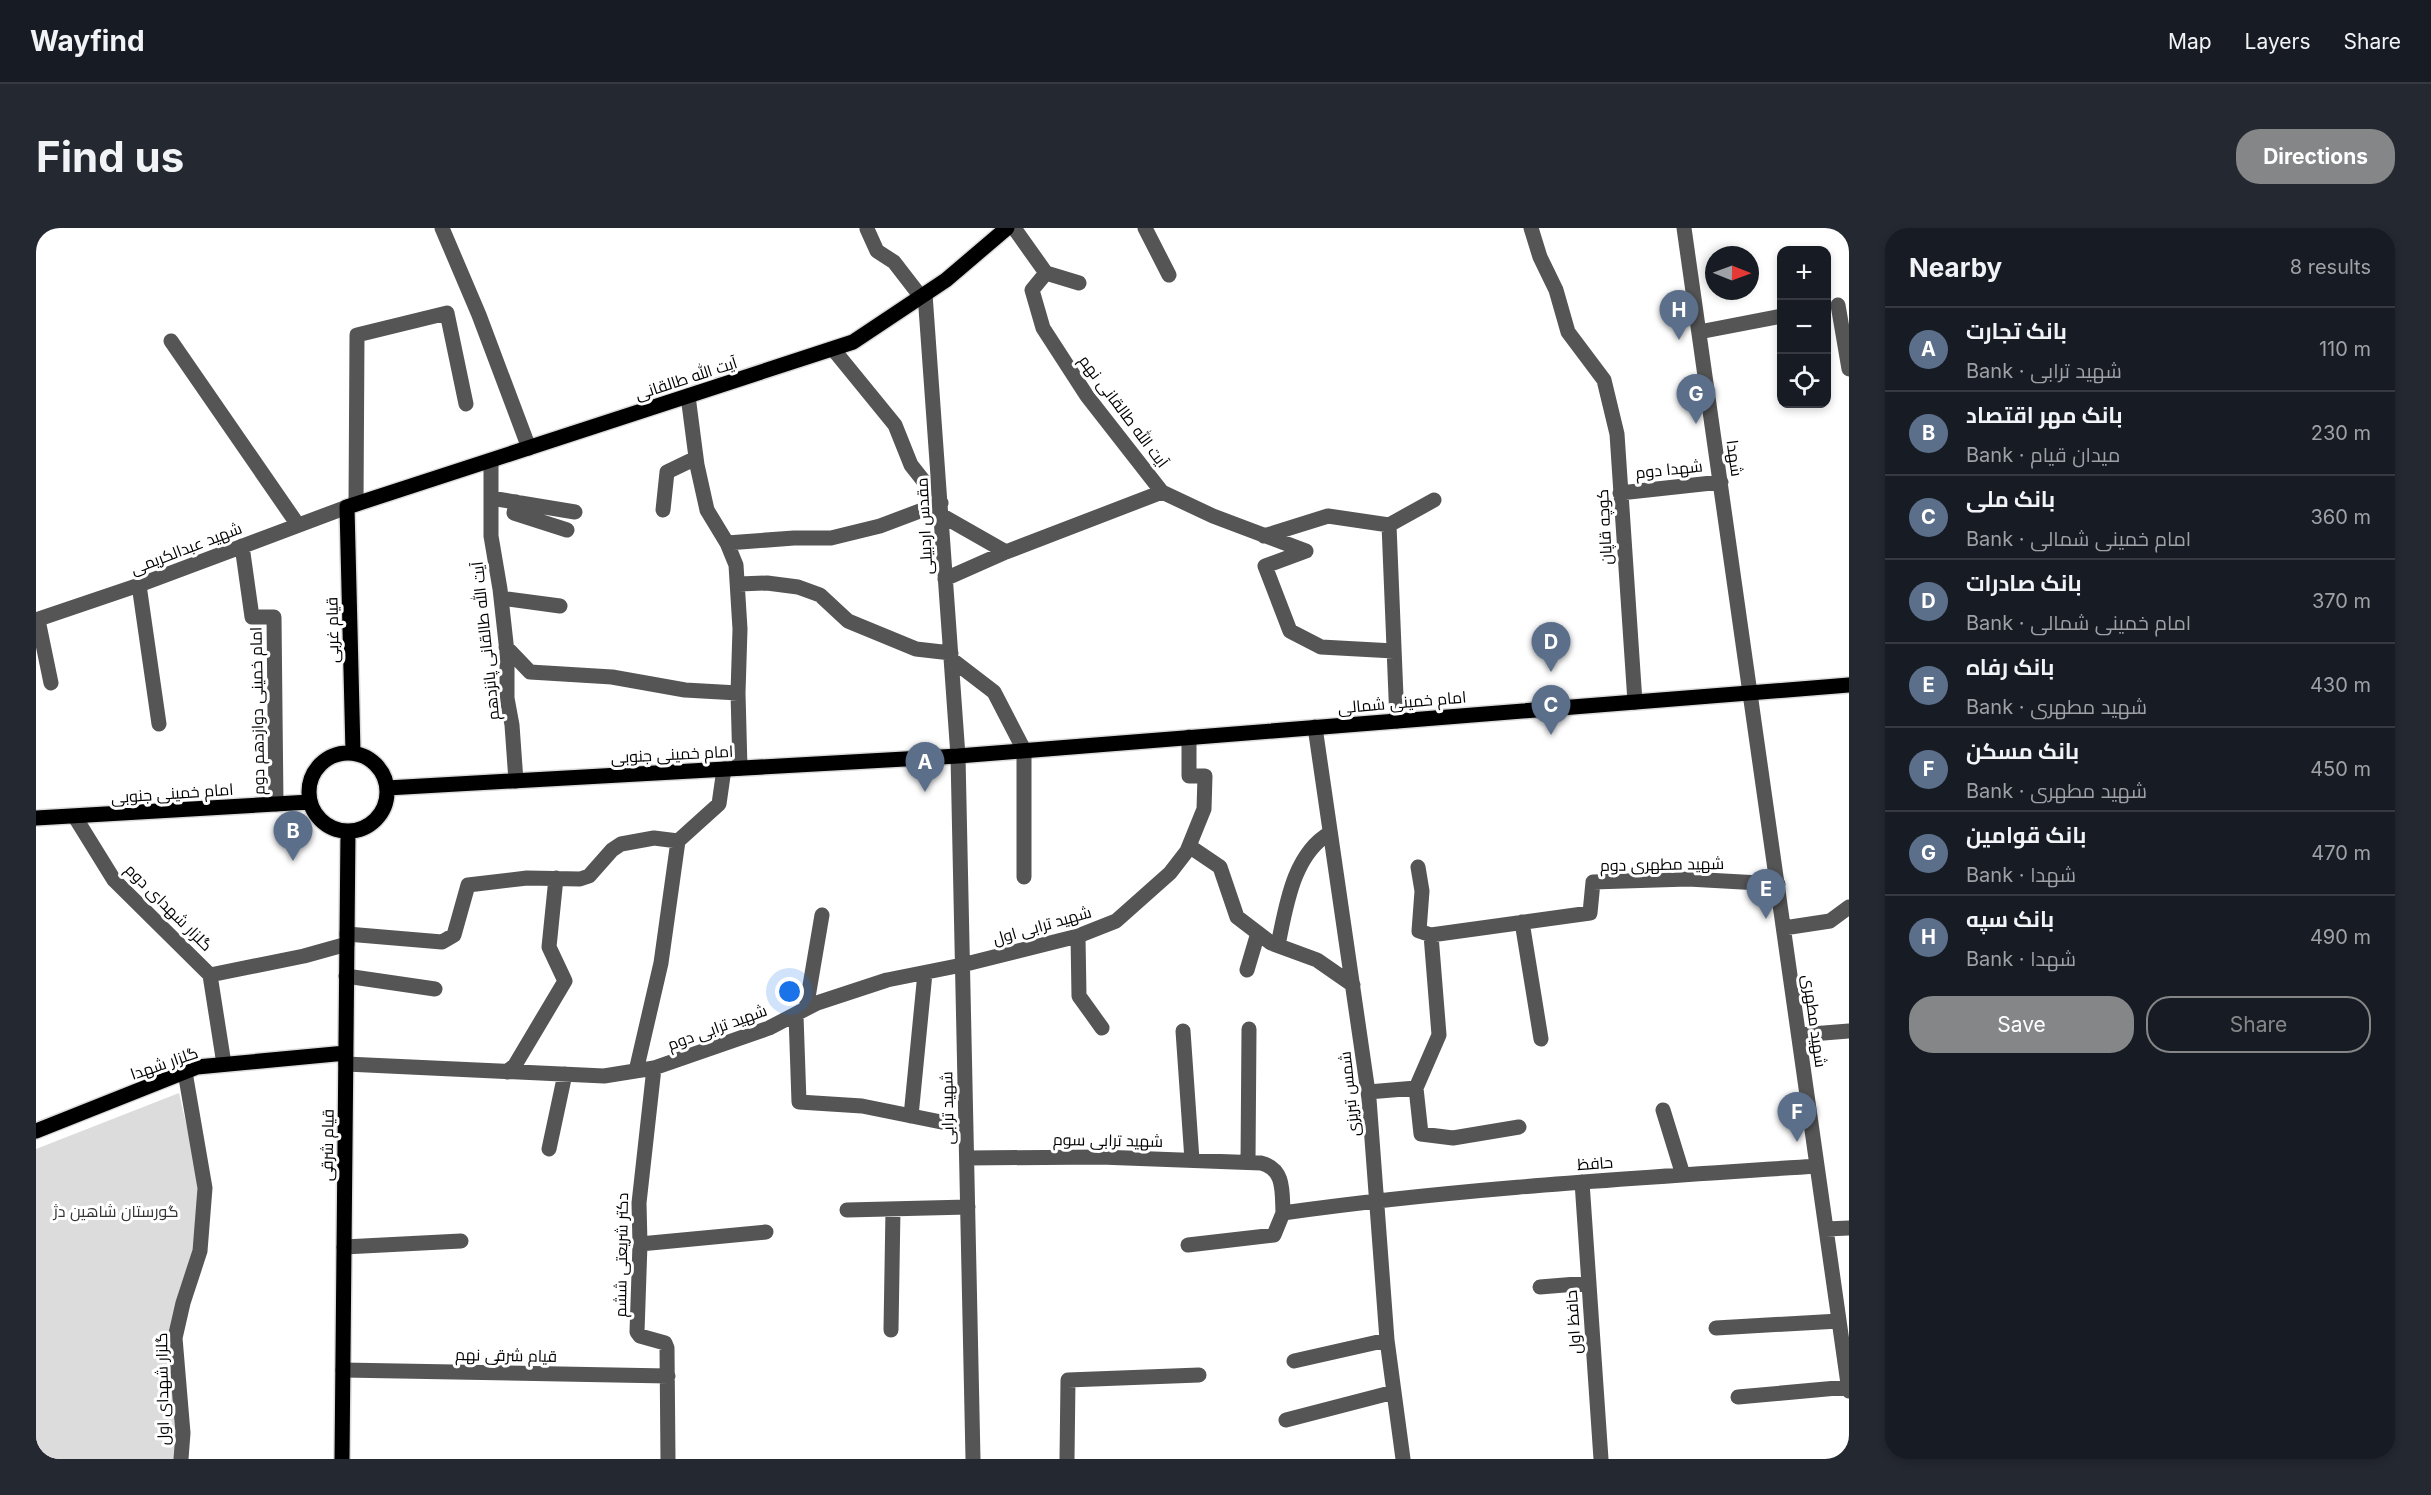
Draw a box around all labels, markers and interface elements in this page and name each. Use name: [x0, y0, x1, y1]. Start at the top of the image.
text: Wayfind: [30, 24, 145, 58]
text: Map: [2168, 29, 2212, 54]
text: Layers: [2245, 29, 2311, 54]
text: Share: [2344, 29, 2401, 54]
button: Directions: [2236, 129, 2395, 184]
text: Find us: [36, 131, 184, 182]
north arrow: [1705, 246, 1759, 300]
map controls: [1777, 246, 1831, 408]
button: +: [1777, 246, 1831, 300]
text: Nearby: [1909, 252, 2002, 283]
text: 8 results: [2290, 255, 2371, 279]
pin: H: [1660, 291, 1698, 340]
button: −: [1777, 300, 1831, 354]
text: بانک تجارت: [1966, 318, 2067, 344]
text: A: [1921, 337, 1936, 361]
text: 110 m: [2319, 337, 2371, 361]
street label: آیت الله طالقانی نهم: [1073, 351, 1173, 473]
street label: آیت الله طالقانی: [632, 352, 741, 405]
button: locate: [1777, 354, 1831, 408]
text: Bank · شهید ترابی: [1966, 359, 2122, 383]
pin: G: [1676, 374, 1716, 424]
text: بانک مهر اقتصاد: [1966, 402, 2123, 428]
text: B: [1922, 421, 1935, 445]
text: 230 m: [2311, 421, 2371, 445]
street label: شهدا: [1722, 438, 1747, 478]
text: Bank · میدان قیام: [1966, 443, 2120, 467]
street label: شهدا دوم: [1634, 456, 1704, 484]
street label: مقدس اردبیلی: [911, 477, 938, 575]
text: بانک ملی: [1966, 486, 2055, 512]
street label: کوچه قاپان: [1592, 488, 1618, 565]
text: C: [1921, 505, 1936, 529]
text: 360 m: [2310, 505, 2371, 529]
street label: شهید عبدالکریمی: [128, 518, 245, 579]
text: Bank · امام خمینی شمالی: [1966, 527, 2191, 551]
street label: آیت الله طالقانی پانزدهم: [467, 560, 505, 721]
text: بانک صادرات: [1966, 570, 2082, 596]
text: D: [1921, 589, 1936, 613]
text: 370 m: [2312, 589, 2371, 613]
street label: قیام غربی: [321, 597, 345, 663]
text: Bank · امام خمینی شمالی: [1966, 611, 2191, 635]
pin: D: [1532, 622, 1570, 672]
street label: امام خمینی دوازدهم دوم: [246, 627, 270, 795]
text: بانک رفاه: [1966, 654, 2054, 680]
text: E: [1922, 673, 1935, 697]
text: 430 m: [2310, 673, 2371, 697]
street label: امام خمینی شمالی: [1337, 686, 1467, 720]
pin: C: [1532, 686, 1570, 735]
text: Bank · شهید مطهری: [1966, 695, 2147, 719]
text: بانک مسکن: [1966, 738, 2079, 764]
street label: امام خمینی جنوبی: [610, 741, 734, 769]
pin: A: [906, 742, 944, 792]
text: F: [1923, 757, 1934, 781]
text: 450 m: [2310, 757, 2371, 781]
street label: امام خمینی جنوبی: [110, 779, 234, 809]
text: Bank · شهید مطهری: [1966, 779, 2147, 803]
pin: B: [274, 812, 312, 861]
text: بانک قوامین: [1966, 822, 2086, 848]
text: G: [1921, 841, 1936, 865]
text: 470 m: [2311, 841, 2371, 865]
street label: شهید مطهری دوم: [1600, 853, 1724, 877]
street label: گلزار شهدای دوم: [120, 859, 217, 956]
text: Bank · شهدا: [1966, 863, 2076, 887]
pin: E: [1746, 870, 1786, 919]
street label: شهید ترابی اول: [990, 901, 1094, 950]
text: بانک سپه: [1966, 906, 2054, 932]
text: H: [1921, 925, 1936, 949]
text: 490 m: [2310, 925, 2371, 949]
text: Bank · شهدا: [1966, 947, 2076, 971]
street label: شهید مطهری: [1798, 973, 1831, 1069]
your location: [775, 977, 804, 1006]
button: Save: [1909, 996, 2134, 1053]
button: Share: [2146, 996, 2371, 1053]
street label: شهید ترابی دوم: [665, 1000, 770, 1056]
street label: گلزار شهدا: [128, 1042, 201, 1085]
street label: شمس تبریزی: [1335, 1050, 1364, 1138]
street label: شهید ترابی: [936, 1071, 959, 1145]
pin: F: [1778, 1092, 1816, 1142]
street label: قیام شرقی: [316, 1109, 340, 1181]
street label: شهید ترابی سوم: [1053, 1129, 1163, 1153]
street label: حافظ: [1576, 1152, 1614, 1174]
street label: دکتر شریعتی ششم: [610, 1192, 634, 1318]
park label: گورستان شاهین دژ: [52, 1201, 179, 1222]
street label: حافظ اول: [1561, 1289, 1586, 1355]
street label: گلزار شهدای اول: [151, 1332, 174, 1446]
street label: قیام شرقی نهم: [455, 1344, 557, 1368]

